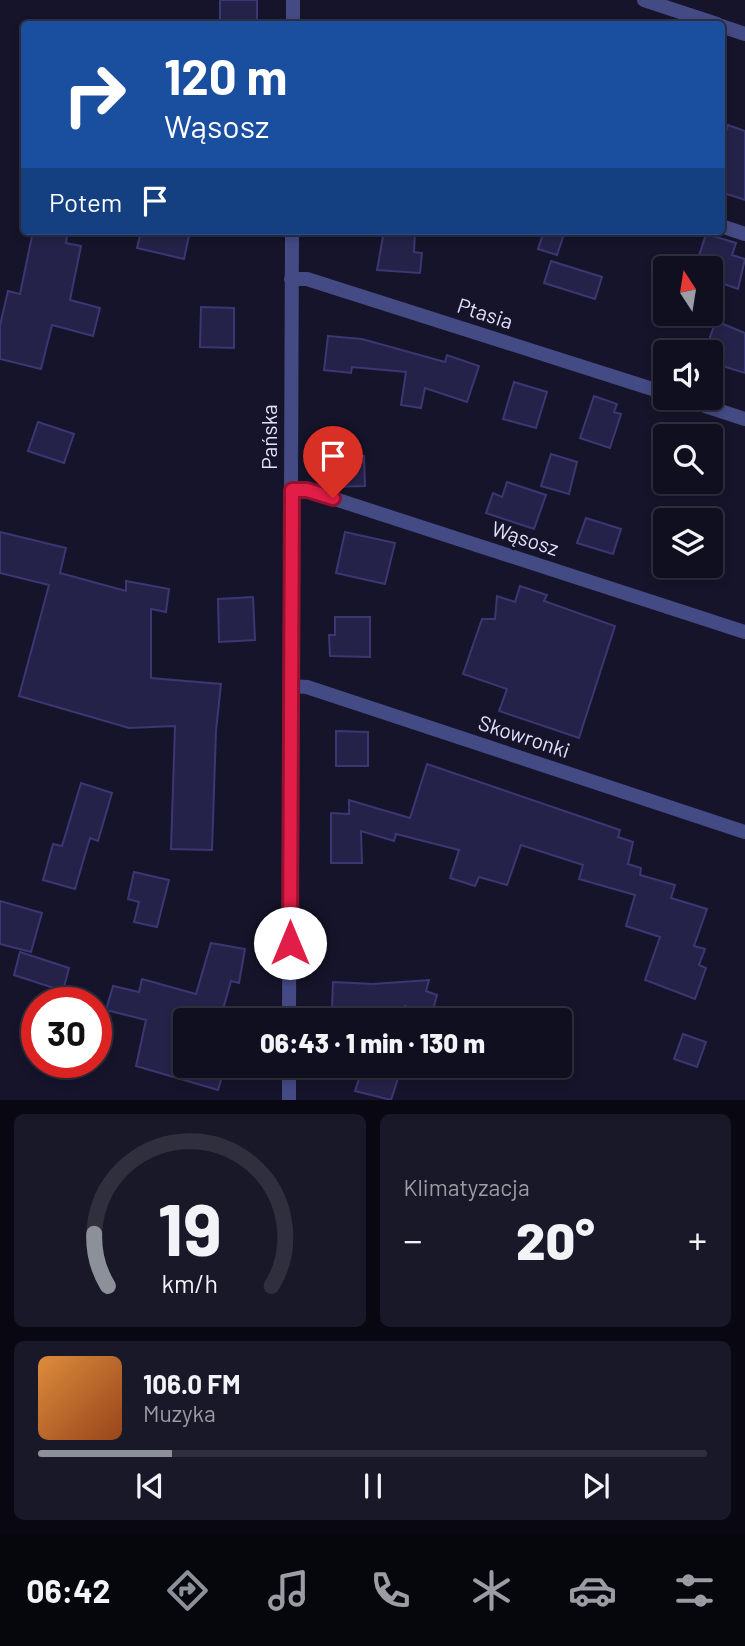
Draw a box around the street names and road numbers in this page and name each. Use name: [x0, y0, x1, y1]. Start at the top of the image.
street label: Ptasia: [454, 292, 516, 333]
street label: Pańska: [256, 404, 281, 470]
street label: Wąsosz: [489, 515, 562, 560]
street label: Skowronki: [476, 709, 573, 762]

